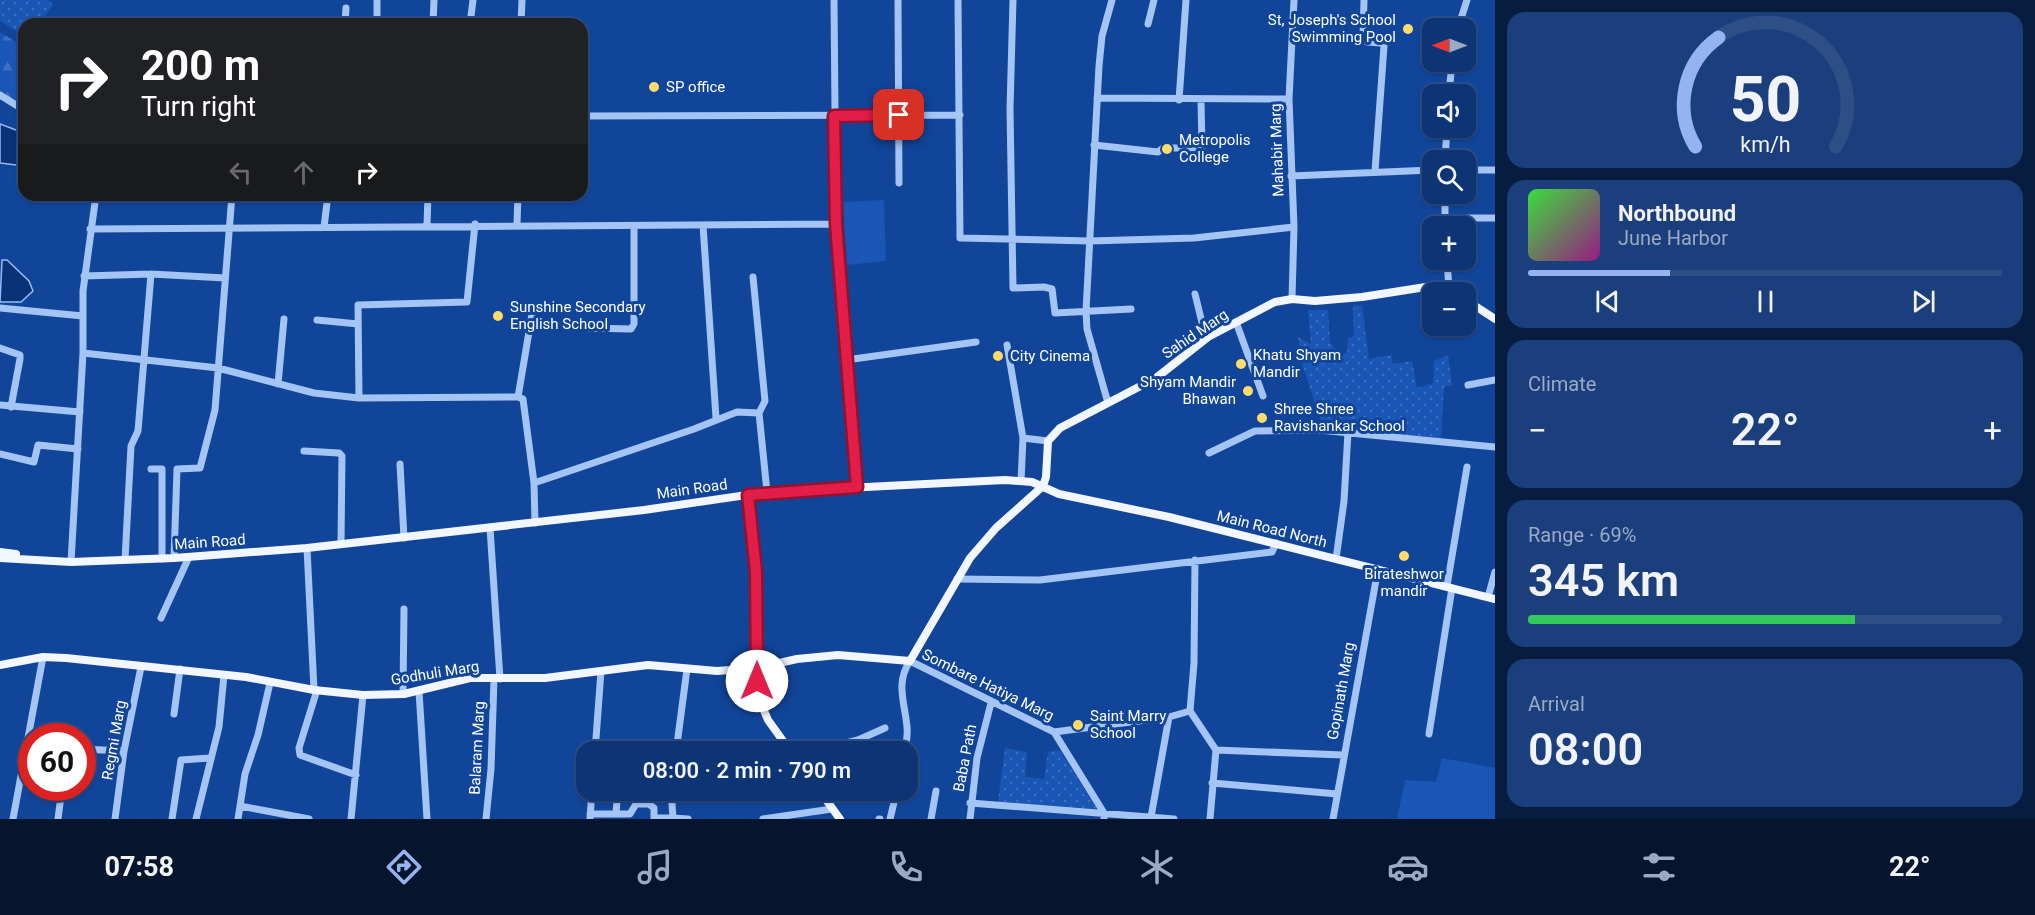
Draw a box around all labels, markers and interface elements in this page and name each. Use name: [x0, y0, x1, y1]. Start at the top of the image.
place label: St, Joseph's School Swimming Pool: [1268, 11, 1396, 46]
north arrow: [1422, 18, 1476, 72]
map controls: [1422, 18, 1476, 336]
marker: St, Joseph's School Swimming Pool: [1401, 22, 1415, 36]
text: 200 m: [141, 41, 260, 90]
icon: right: [42, 42, 120, 120]
text: 50: [1729, 63, 1801, 136]
place label: SP office: [666, 78, 725, 96]
marker: SP office: [647, 80, 661, 94]
button: sound: [1422, 84, 1476, 138]
pin: [873, 89, 924, 140]
text: Turn right: [141, 91, 256, 123]
icon: arrive: [882, 98, 915, 131]
street label: Mahabir Marg: [1266, 103, 1288, 197]
place label: Metropolis College: [1179, 131, 1250, 166]
text: km/h: [1740, 132, 1790, 157]
marker: Metropolis College: [1160, 142, 1174, 156]
button: search: [1422, 150, 1476, 204]
icon: left: [224, 156, 257, 189]
icon: ahead: [287, 156, 320, 189]
icon: right: [350, 156, 383, 189]
text: Northbound: [1618, 201, 1736, 226]
button: +: [1422, 216, 1476, 270]
text: June Harbor: [1618, 226, 1728, 250]
button: −: [1422, 282, 1476, 336]
icon: previous: [1591, 285, 1624, 318]
icon: pause: [1749, 285, 1782, 318]
icon: next: [1907, 285, 1940, 318]
place label: Sunshine Secondary English School: [510, 298, 646, 333]
street label: Sahid Marg: [1159, 305, 1231, 363]
marker: Sunshine Secondary English School: [491, 309, 505, 323]
place label: Khatu Shyam Mandir: [1253, 346, 1341, 381]
place label: City Cinema: [1010, 347, 1090, 365]
marker: City Cinema: [991, 349, 1005, 363]
marker: Khatu Shyam Mandir: [1234, 357, 1248, 371]
text: Climate: [1528, 372, 1596, 396]
place label: Shyam Mandir Bhawan: [1140, 373, 1236, 408]
marker: Shyam Mandir Bhawan: [1241, 384, 1255, 398]
place label: Shree Shree Ravishankar School: [1274, 400, 1405, 435]
text: 22°: [1731, 403, 1799, 456]
marker: Shree Shree Ravishankar School: [1255, 411, 1269, 425]
text: −: [1528, 411, 1547, 450]
text: +: [1983, 411, 2002, 450]
street label: Main Road: [655, 475, 729, 503]
street label: Main Road North: [1215, 507, 1329, 551]
text: Range · 69%: [1528, 523, 1636, 547]
street label: Main Road: [174, 531, 246, 553]
marker: Birateshwor mandir: [1397, 549, 1411, 563]
text: 345 km: [1528, 554, 1679, 607]
place label: Birateshwor mandir: [1364, 565, 1444, 600]
street label: Gopinath Marg: [1324, 641, 1358, 741]
street label: Sombare Hatiya Marg: [919, 645, 1057, 725]
position arrow: [725, 649, 789, 713]
street label: Godhuli Marg: [389, 657, 481, 689]
text: Arrival: [1528, 692, 1585, 716]
street label: Regmi Marg: [98, 699, 130, 781]
street label: Balaram Marg: [466, 701, 488, 795]
place label: Saint Marry School: [1090, 707, 1166, 742]
marker: Saint Marry School: [1071, 718, 1085, 732]
speed limit sign: 60: [18, 723, 96, 801]
street label: Baba Path: [950, 723, 980, 793]
text: 08:00: [1528, 723, 1643, 776]
text: 08:00 · 2 min · 790 m: [643, 758, 851, 783]
icon: directions: [383, 846, 425, 888]
icon: music: [634, 846, 676, 888]
icon: phone: [885, 846, 927, 888]
icon: climate: [1136, 846, 1178, 888]
icon: car: [1387, 846, 1429, 888]
icon: filters: [1638, 846, 1680, 888]
text: 07:58: [104, 851, 174, 883]
text: 22°: [1889, 851, 1930, 883]

